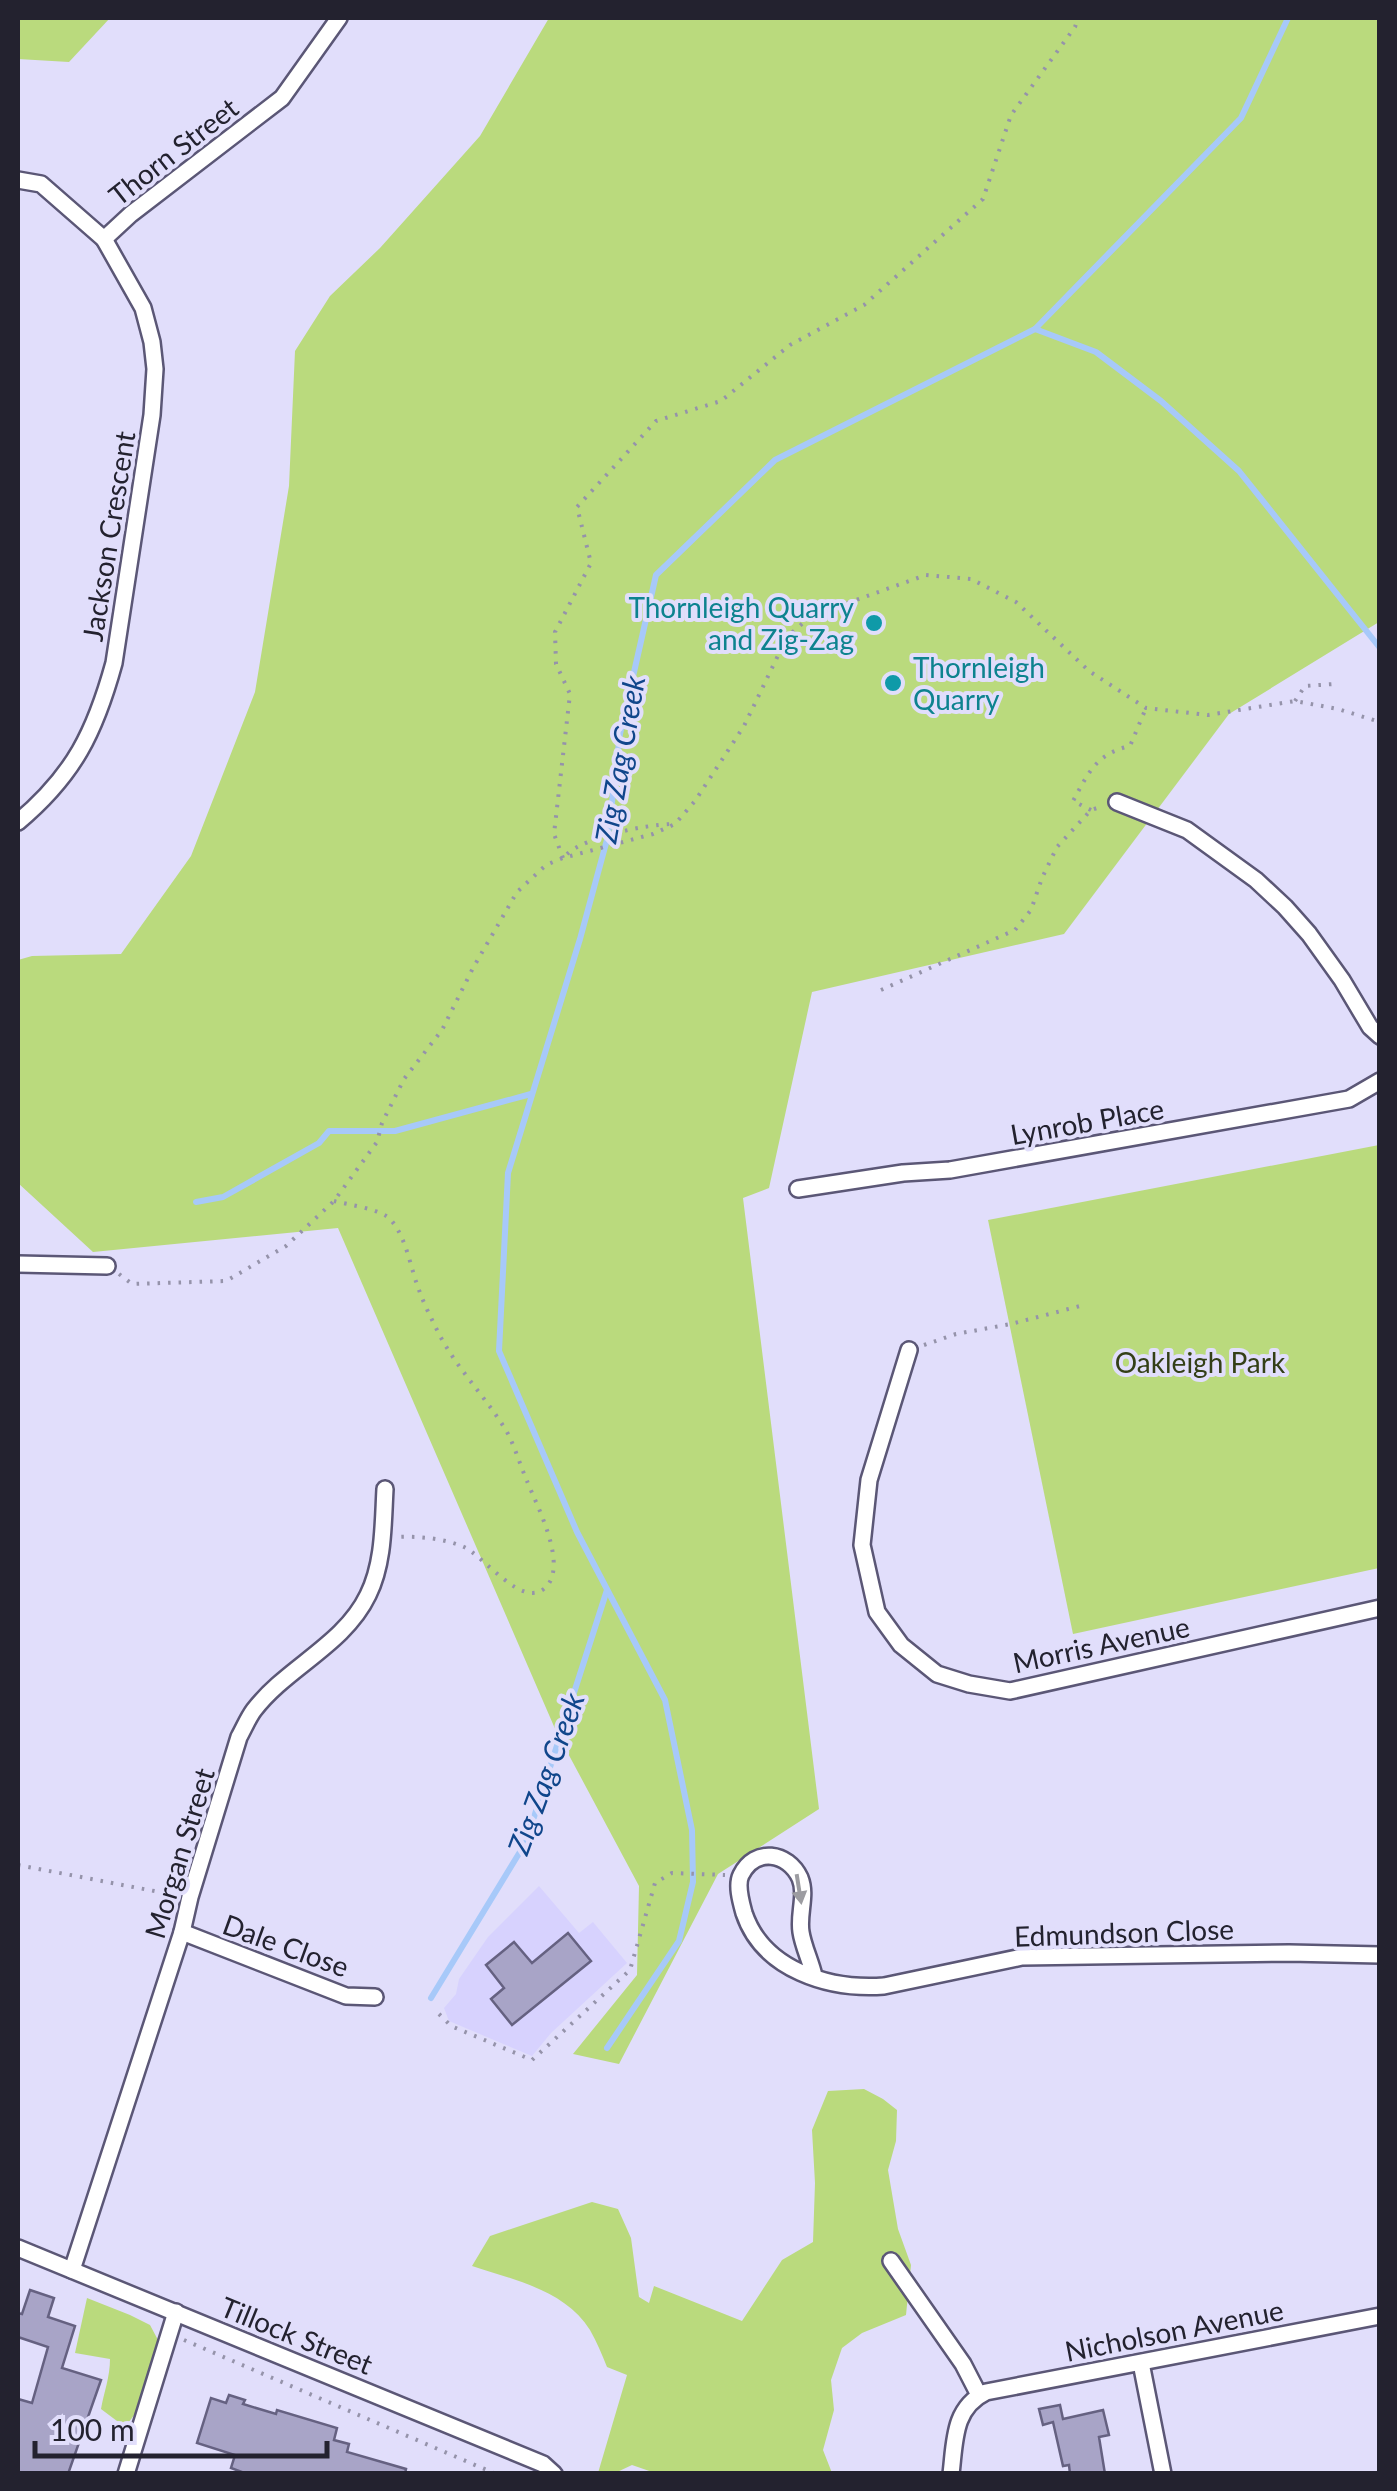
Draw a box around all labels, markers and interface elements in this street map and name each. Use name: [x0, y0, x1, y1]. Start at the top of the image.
street label: Thorn Street: [102, 90, 244, 212]
street label: Jackson Crescent: [75, 429, 141, 643]
place label: Thornleigh Quarry and Zig-Zag: [628, 590, 855, 656]
marker: Thornleigh Quarry and Zig-Zag: [863, 612, 885, 634]
place label: Thornleigh Quarry: [913, 650, 1045, 716]
water label: Zig Zag Creek: [586, 672, 652, 846]
marker: Thornleigh Quarry: [882, 672, 904, 694]
street label: Lynrob Place: [1008, 1091, 1166, 1151]
park label: Oakleigh Park: [1115, 1345, 1286, 1379]
street label: Morris Avenue: [1010, 1609, 1192, 1679]
water label: Zig Zag Creek: [499, 1687, 591, 1860]
street label: Morgan Street: [137, 1764, 221, 1942]
one-way arrow: [792, 1874, 808, 1905]
street label: Dale Close: [218, 1907, 354, 1983]
street label: Edmundson Close: [1013, 1911, 1235, 1953]
street label: Tillock Street: [216, 2289, 378, 2381]
street label: Nicholson Avenue: [1062, 2292, 1286, 2368]
scale bar: [35, 2396, 328, 2458]
text: 100 m: [50, 2411, 135, 2447]

